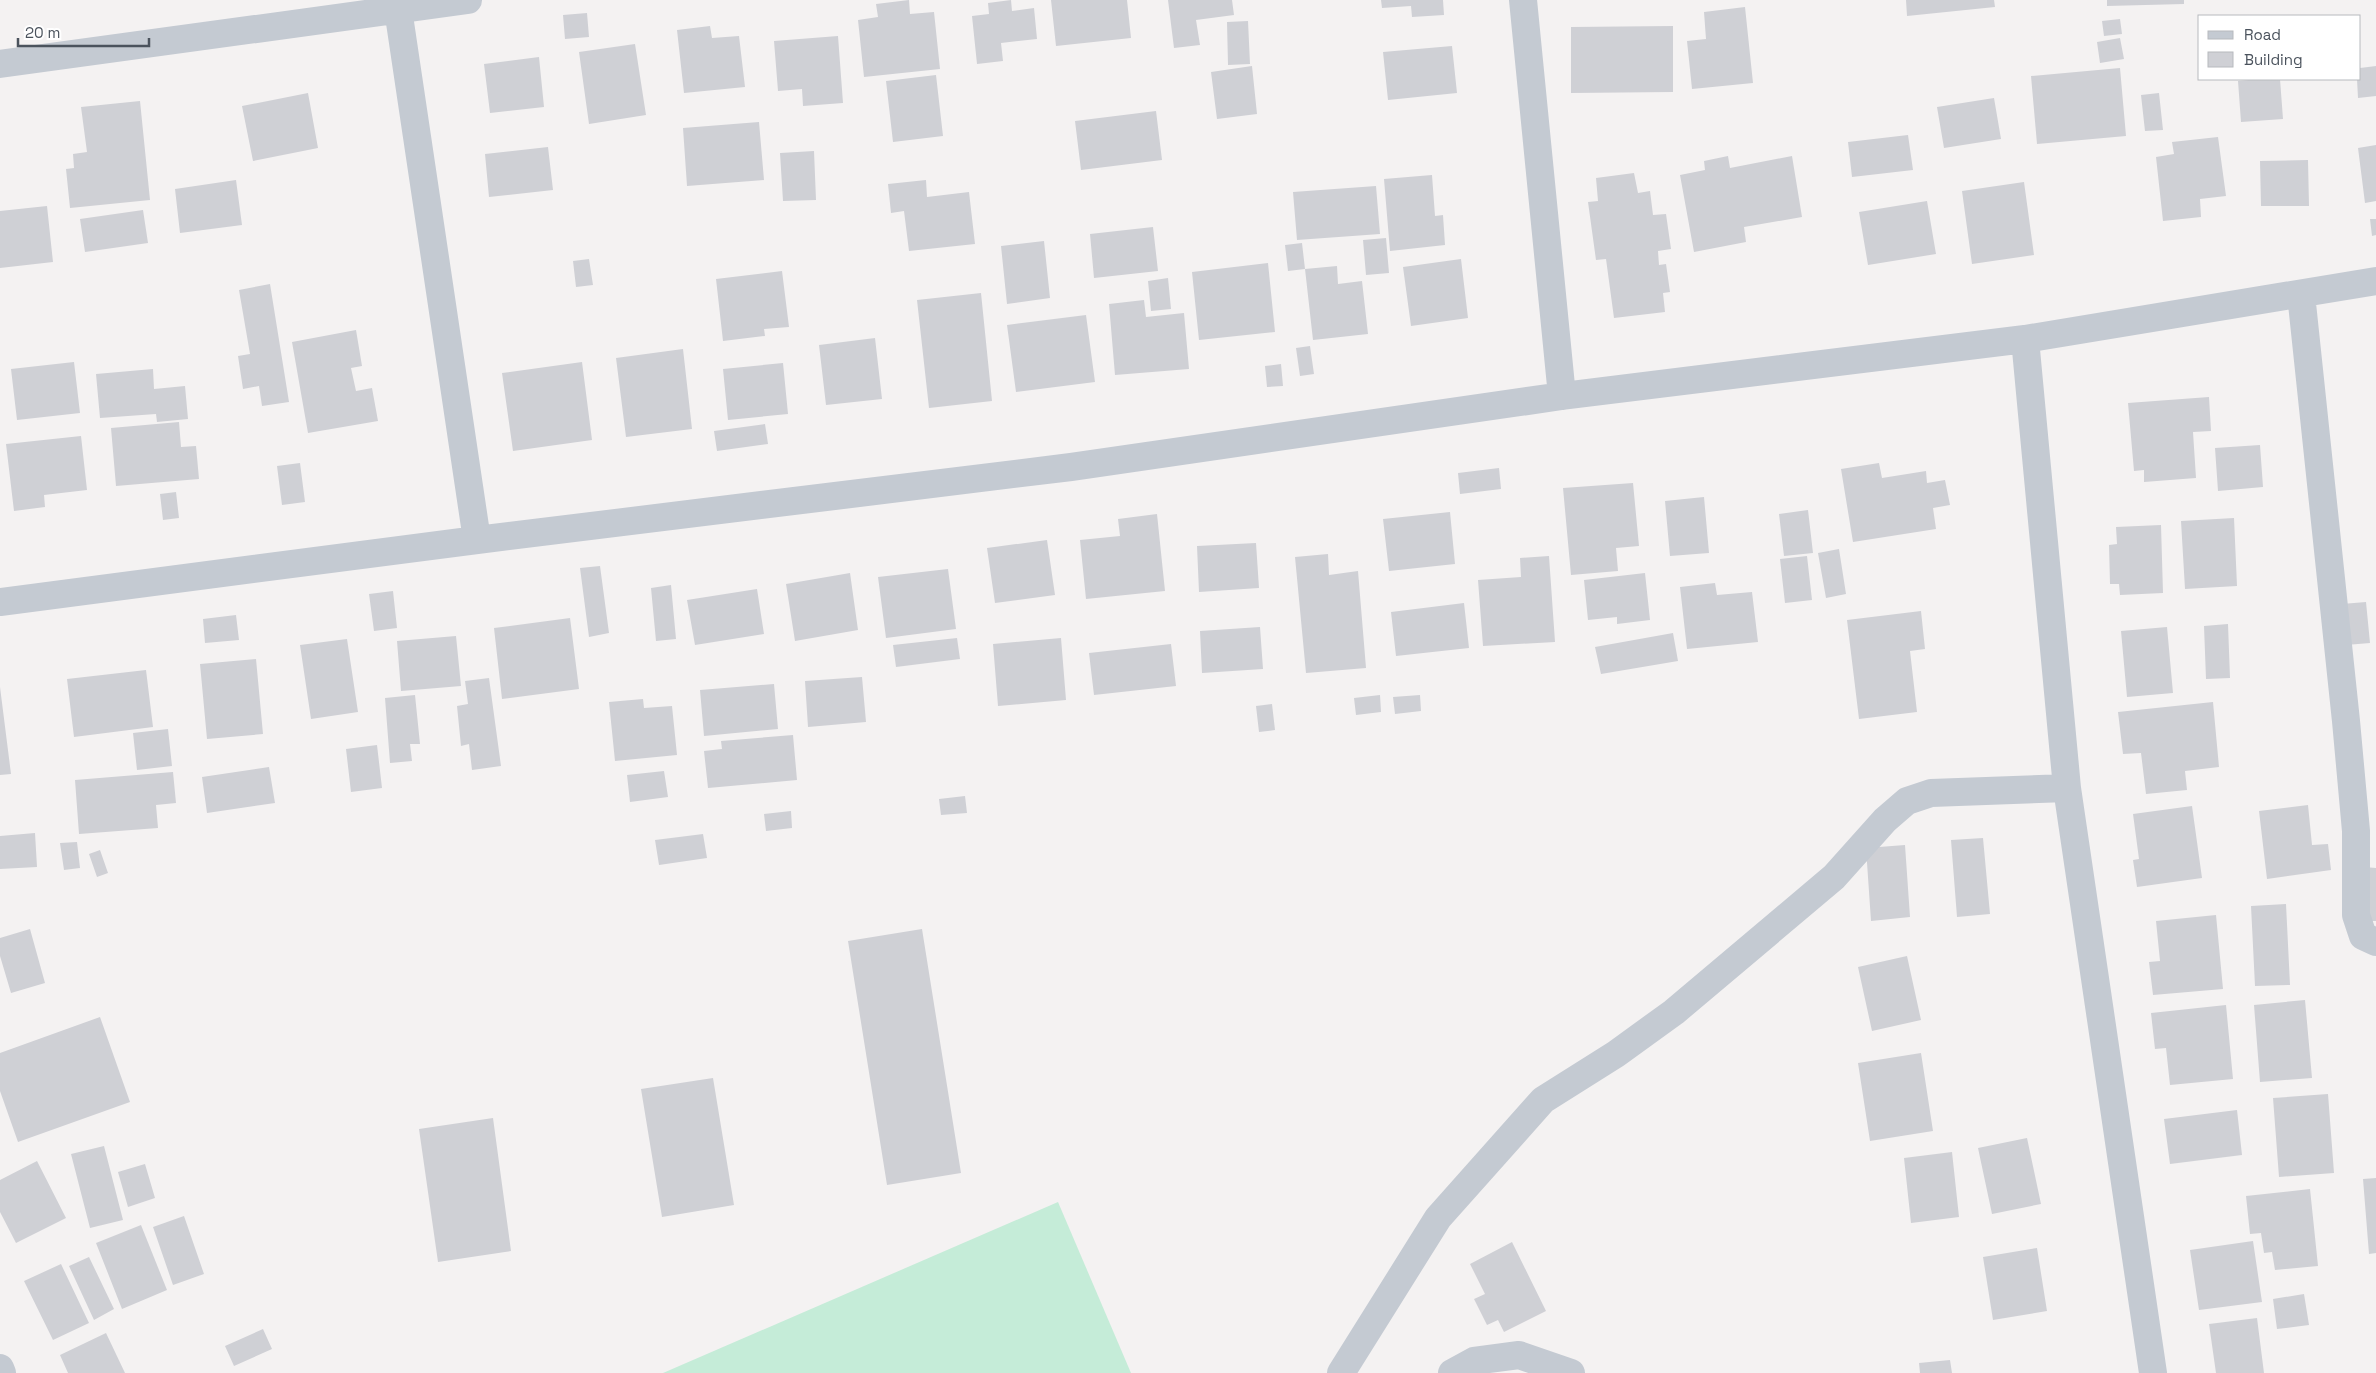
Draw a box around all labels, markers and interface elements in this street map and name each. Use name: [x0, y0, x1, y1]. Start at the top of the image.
scale bar: [18, 15, 149, 47]
legend: [2198, 15, 2361, 80]
text: 20 m: [25, 23, 60, 42]
text: Road: [2244, 25, 2281, 44]
text: Building: [2244, 50, 2303, 69]

